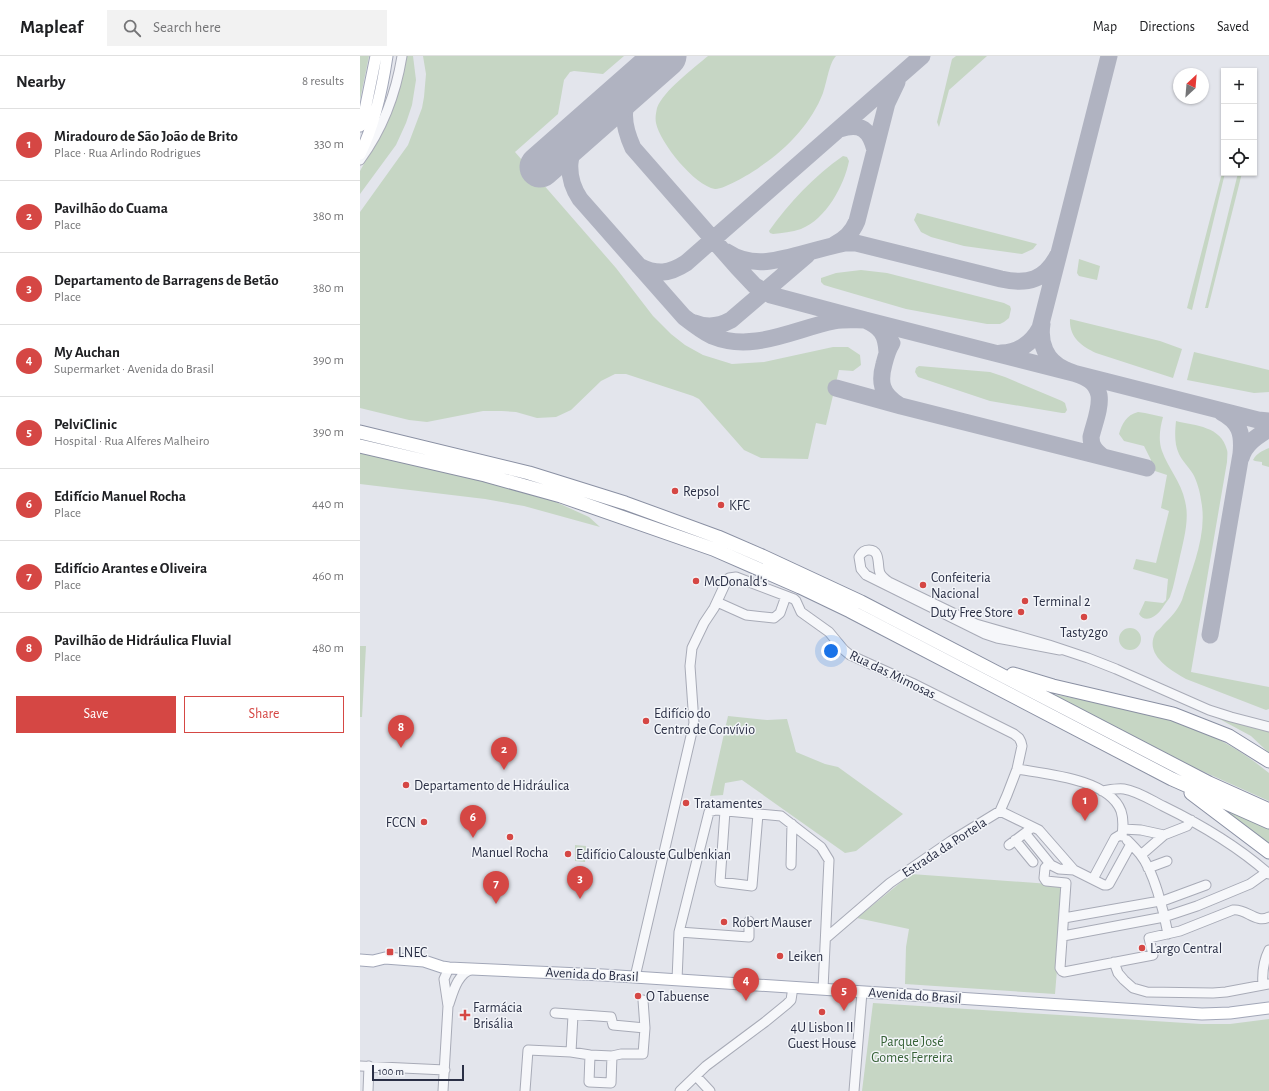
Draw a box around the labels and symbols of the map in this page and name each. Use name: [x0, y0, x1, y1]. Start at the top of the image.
north arrow: [1173, 68, 1209, 104]
place label: Repsol: [683, 485, 719, 499]
marker: Repsol: [670, 486, 680, 496]
place label: KFC: [729, 499, 750, 513]
marker: KFC: [716, 500, 726, 510]
place label: Confeiteria Nacional: [931, 571, 991, 601]
place label: McDonald's: [704, 575, 767, 589]
marker: McDonald's: [691, 576, 701, 586]
marker: Confeiteria Nacional: [918, 580, 928, 590]
place label: Terminal 2: [1033, 595, 1090, 609]
marker: Terminal 2: [1020, 596, 1030, 606]
place label: Duty Free Store: [930, 606, 1013, 620]
marker: Duty Free Store: [1016, 607, 1026, 617]
marker: Tasty2go: [1079, 612, 1089, 622]
place label: Tasty2go: [1060, 626, 1108, 640]
your location: [821, 641, 841, 661]
street label: Rua das Mimosas: [847, 648, 938, 702]
place label: Edifício do Centro de Convívio: [654, 707, 755, 737]
pin: 8: [388, 715, 414, 748]
marker: Edifício do Centro de Convívio: [641, 716, 651, 726]
pin: 2: [491, 737, 517, 770]
place label: Departamento de Hidráulica: [414, 779, 570, 793]
marker: Departamento de Hidráulica: [401, 780, 411, 790]
pin: 1: [1072, 788, 1098, 821]
place label: Tratamentes: [694, 797, 762, 811]
marker: Tratamentes: [681, 798, 691, 808]
pin: 6: [460, 805, 486, 838]
street label: Estrada da Portela: [900, 815, 990, 880]
place label: FCCN: [386, 816, 416, 830]
marker: FCCN: [419, 817, 429, 827]
marker: Manuel Rocha: [505, 832, 515, 842]
place label: Manuel Rocha: [471, 846, 549, 860]
place label: Edifício Calouste Gulbenkian: [576, 848, 731, 862]
marker: Edifício Calouste Gulbenkian: [563, 849, 573, 859]
pin: 3: [567, 866, 593, 899]
pin: 7: [483, 871, 509, 904]
place label: Robert Mauser: [732, 916, 812, 930]
marker: Robert Mauser: [719, 917, 729, 927]
place label: Largo Central: [1150, 942, 1222, 956]
marker: Largo Central: [1137, 943, 1147, 953]
place label: LNEC: [398, 946, 427, 960]
marker: LNEC: [385, 947, 395, 957]
place label: Leiken: [788, 950, 823, 964]
marker: Leiken: [775, 951, 785, 961]
street label: Avenida do Brasil: [545, 966, 639, 984]
pin: 4: [733, 968, 759, 1001]
pin: 5: [831, 978, 857, 1011]
street label: Avenida do Brasil: [868, 986, 962, 1006]
place label: O Tabuense: [646, 990, 709, 1004]
marker: O Tabuense: [633, 991, 643, 1001]
place label: Farmácia Brisália: [473, 1001, 523, 1031]
marker: 4U Lisbon II Guest House: [817, 1007, 827, 1017]
marker: Farmácia Brisália: [460, 1010, 470, 1020]
place label: 4U Lisbon II Guest House: [788, 1021, 856, 1051]
park label: Parque José Gomes Ferreira: [871, 1035, 953, 1065]
scale bar: [372, 1063, 464, 1082]

